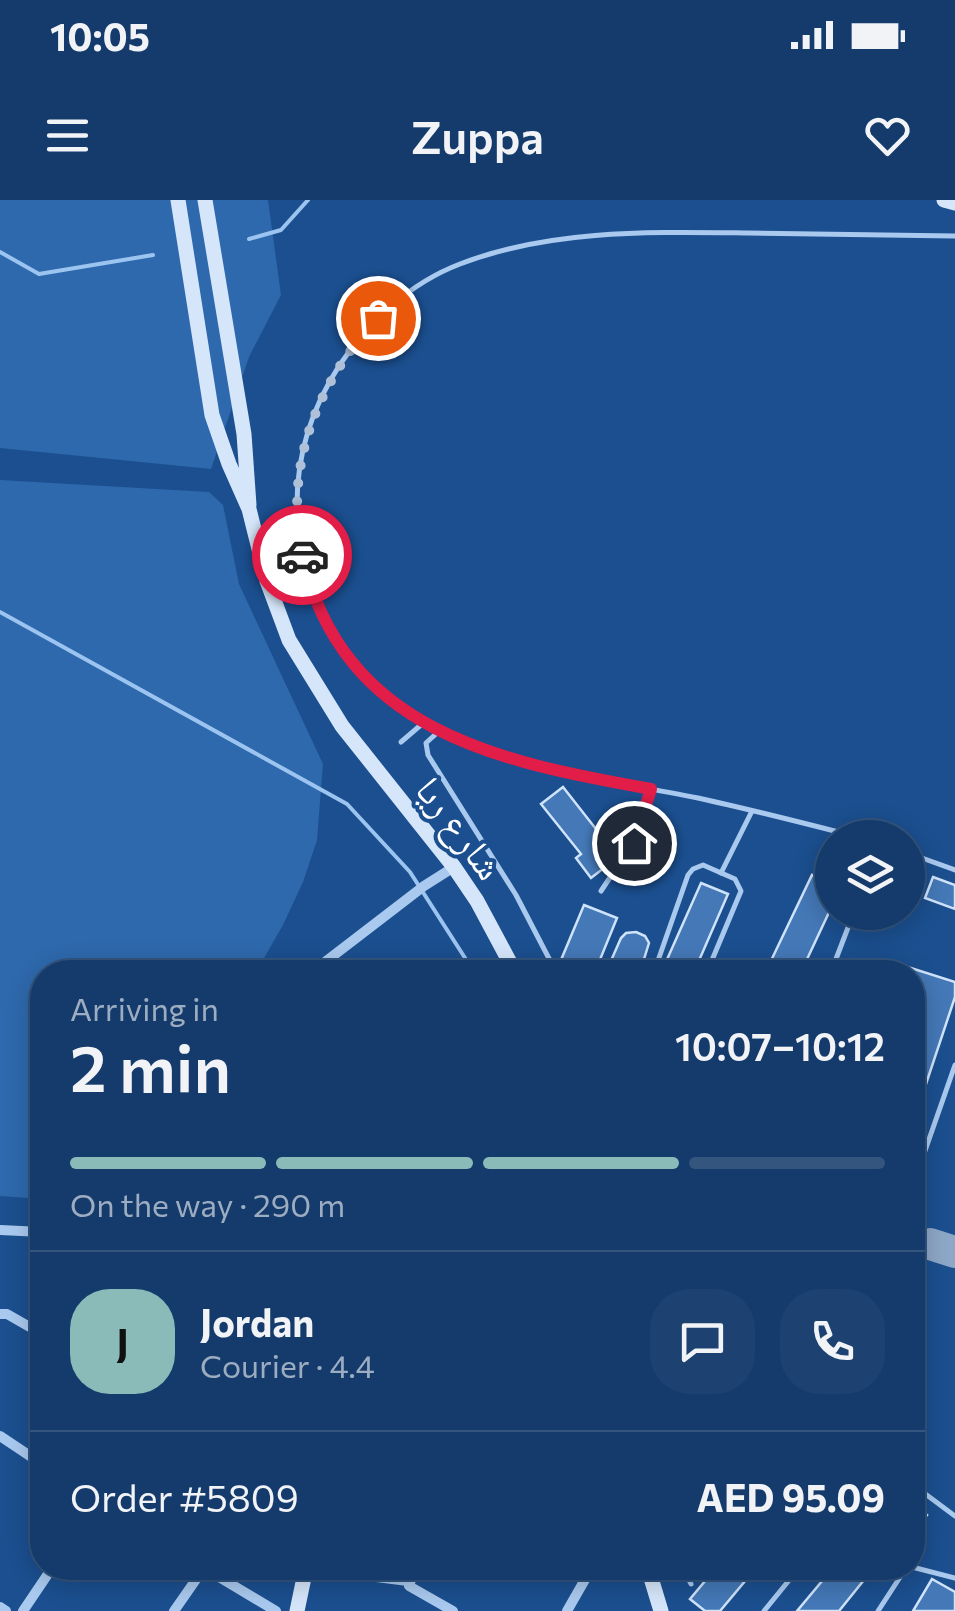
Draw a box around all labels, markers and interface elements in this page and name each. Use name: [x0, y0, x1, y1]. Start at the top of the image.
text: 10:05: [50, 12, 150, 59]
icon: menu: [40, 108, 95, 163]
text: Zuppa: [411, 108, 544, 163]
icon: heart: [860, 108, 915, 163]
pin: [336, 276, 421, 361]
icon: bag: [351, 291, 406, 346]
courier: [252, 505, 352, 605]
icon: car: [275, 528, 330, 583]
street label: شارع ريا: [405, 766, 515, 890]
pin: [592, 801, 677, 886]
icon: home: [607, 816, 662, 871]
map controls: [815, 820, 925, 930]
button: layers: [815, 820, 925, 930]
text: Arriving in: [70, 988, 219, 1028]
text: 10:07–10:12: [675, 1022, 885, 1069]
text: 2 min: [70, 1026, 231, 1105]
text: On the way · 290 m: [70, 1184, 345, 1224]
button: chat: [650, 1289, 755, 1394]
button: phone: [780, 1289, 885, 1394]
text: Jordan: [200, 1298, 314, 1345]
text: J: [116, 1318, 129, 1365]
text: Courier · 4.4: [200, 1345, 375, 1385]
text: Order #5809: [70, 1473, 299, 1520]
text: AED 95.09: [697, 1473, 885, 1520]

